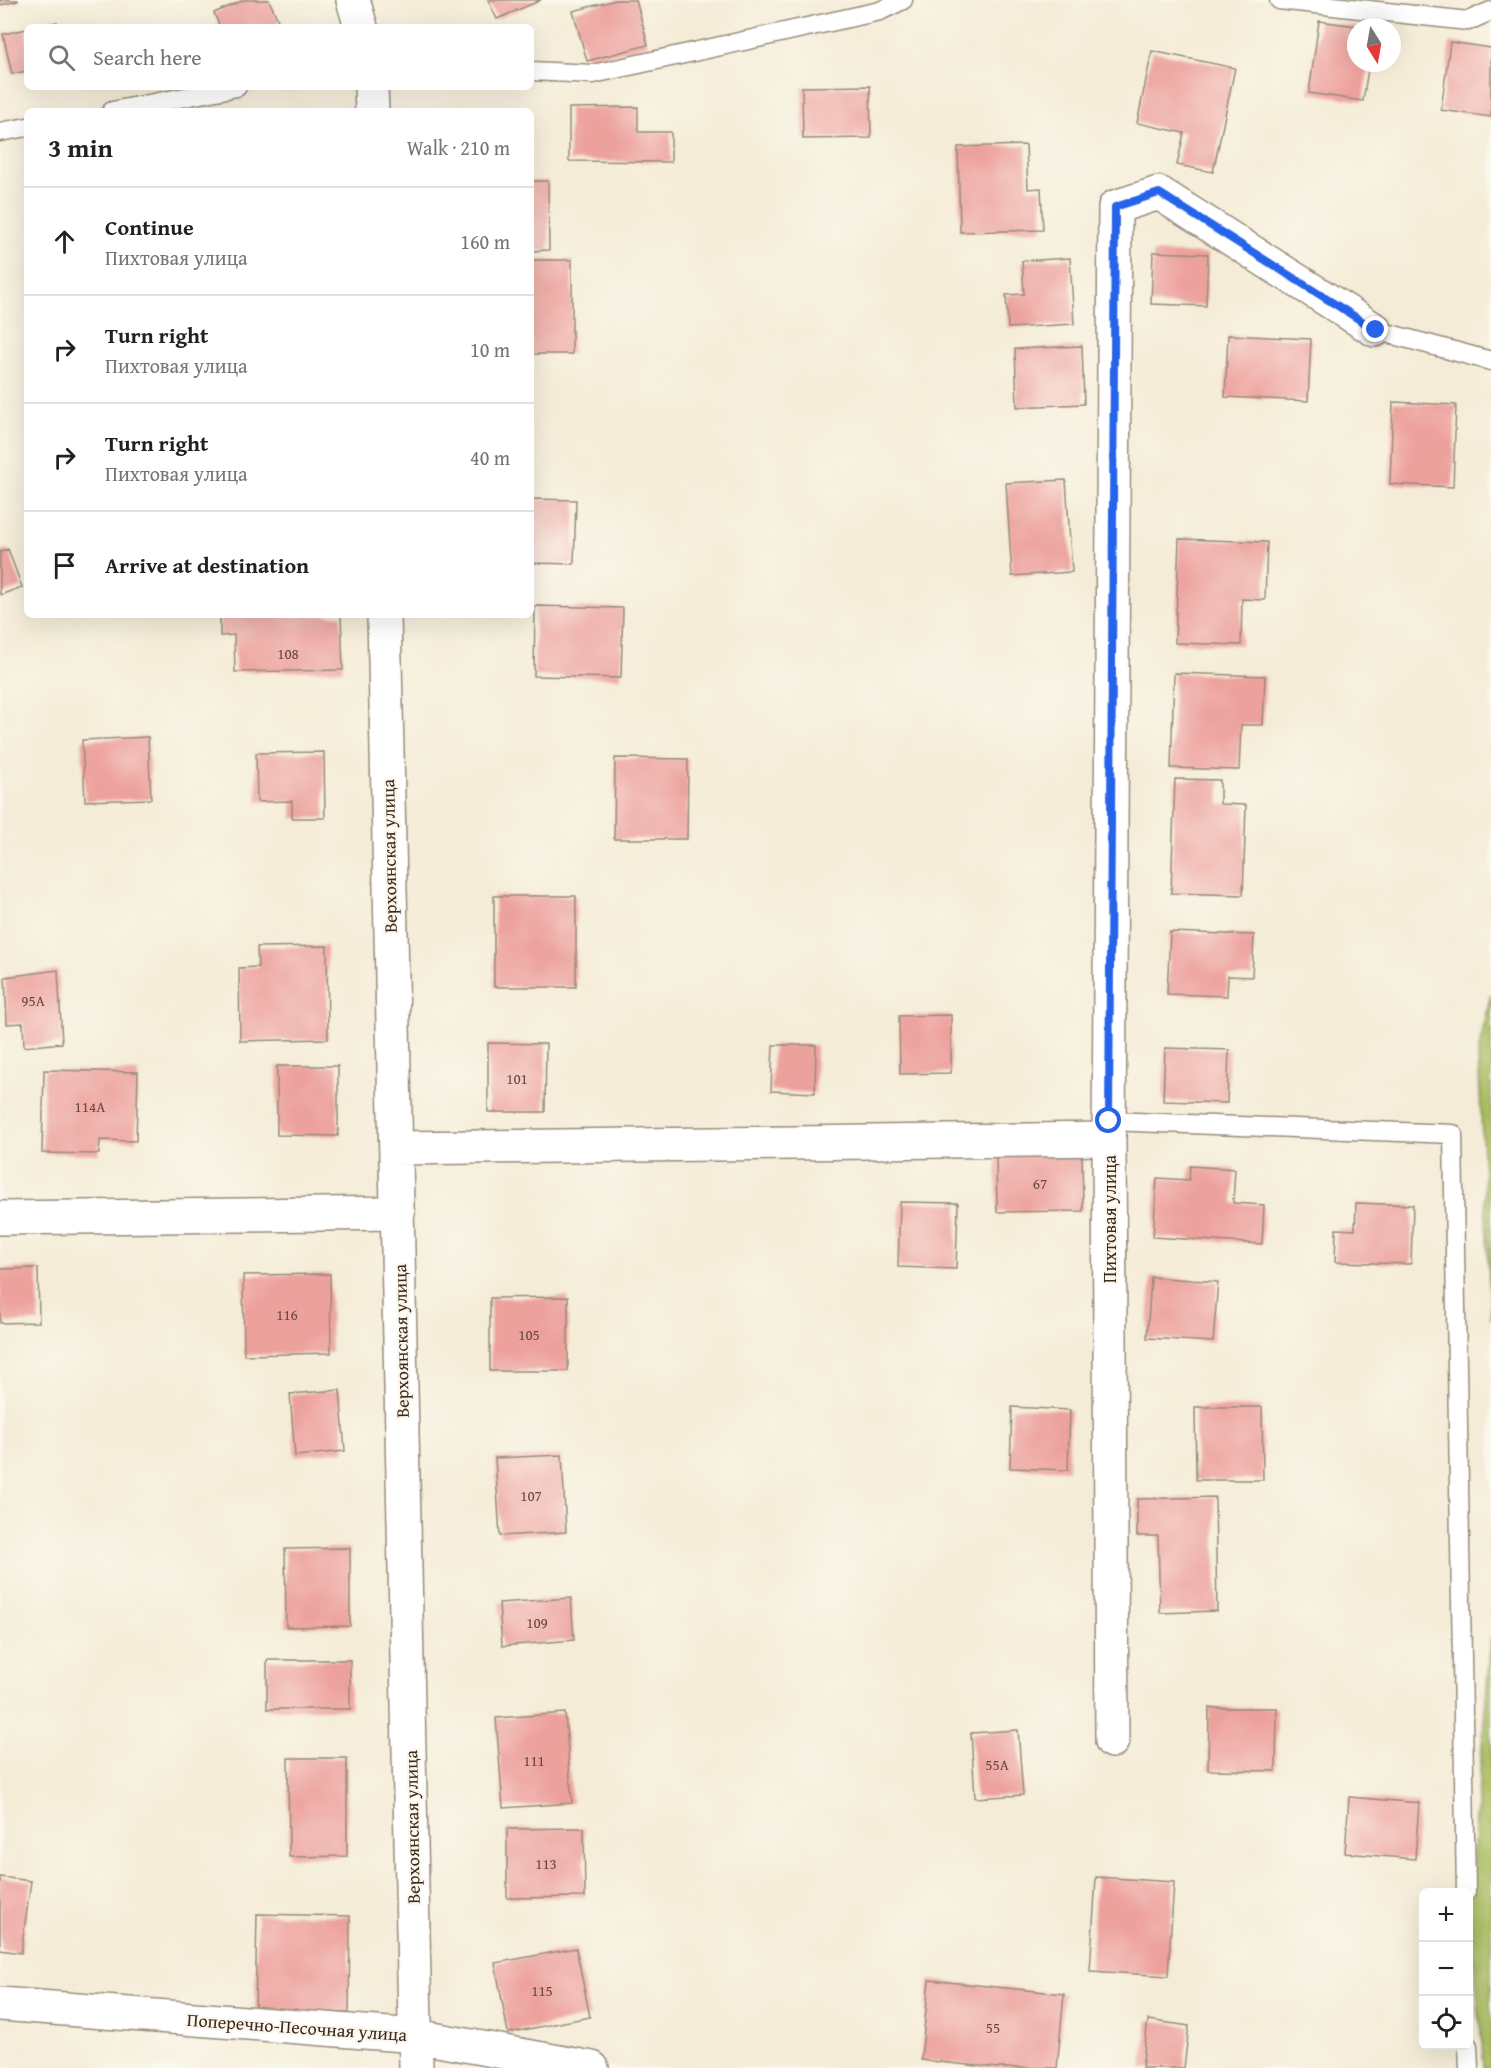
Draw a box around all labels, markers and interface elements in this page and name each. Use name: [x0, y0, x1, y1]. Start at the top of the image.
north arrow: [1347, 18, 1401, 72]
search box: [24, 24, 534, 90]
icon: search: [45, 41, 78, 74]
text: Search here: [93, 41, 202, 73]
text: 3 min: [48, 128, 113, 167]
text: Walk · 210 m: [407, 133, 510, 162]
text: Continue: [105, 211, 194, 243]
icon: ahead: [48, 225, 81, 258]
text: 160 m: [460, 227, 510, 256]
text: Пихтовая улица: [105, 243, 248, 272]
route end: [1362, 316, 1388, 342]
text: Turn right: [105, 319, 208, 351]
icon: right: [48, 333, 81, 366]
text: 10 m: [470, 335, 510, 364]
text: Пихтовая улица: [105, 351, 248, 380]
text: Turn right: [105, 427, 208, 459]
icon: right: [48, 441, 81, 474]
text: 40 m: [470, 443, 510, 472]
text: Пихтовая улица: [105, 459, 248, 488]
icon: arrive: [48, 549, 81, 582]
text: Arrive at destination: [105, 549, 309, 581]
house number: 108: [277, 643, 299, 664]
street label: Верхоянская улица: [374, 778, 404, 933]
house number: 95А: [21, 990, 45, 1011]
house number: 101: [506, 1068, 528, 1089]
house number: 114А: [75, 1096, 105, 1117]
route start: [1095, 1107, 1121, 1133]
street label: Пихтовая улица: [1096, 1154, 1123, 1283]
house number: 67: [1033, 1173, 1047, 1194]
street label: Верхоянская улица: [386, 1263, 416, 1418]
house number: 116: [276, 1304, 298, 1325]
house number: 105: [518, 1324, 540, 1345]
house number: 107: [520, 1485, 542, 1506]
house number: 109: [526, 1612, 548, 1633]
street label: Верхоянская улица: [397, 1749, 427, 1904]
house number: 111: [523, 1750, 545, 1771]
house number: 55А: [985, 1754, 1009, 1775]
house number: 113: [535, 1853, 557, 1874]
map controls: [1419, 1888, 1473, 2050]
button: +: [1419, 1888, 1473, 1942]
button: −: [1419, 1942, 1473, 1996]
house number: 115: [531, 1980, 553, 2001]
button: locate: [1419, 1996, 1473, 2050]
street label: Поперечно-Песочная улица: [186, 2006, 408, 2048]
house number: 55: [986, 2017, 1000, 2038]

